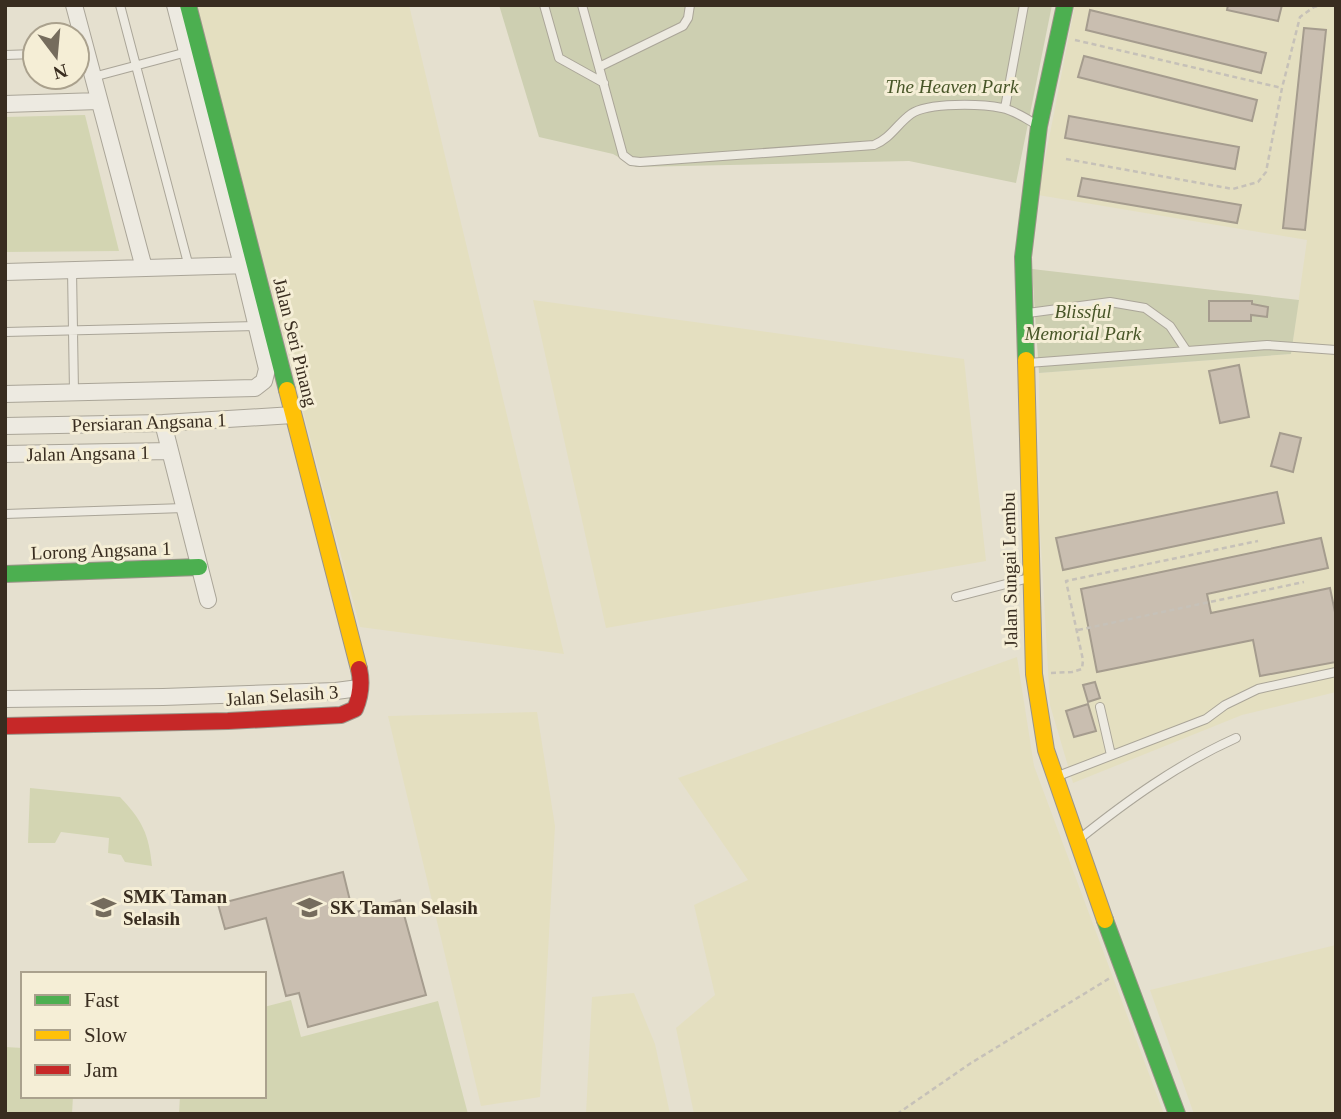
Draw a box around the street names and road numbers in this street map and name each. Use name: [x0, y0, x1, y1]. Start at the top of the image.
street label: Jalan Seri Pinang: [269, 276, 322, 409]
street label: Persiaran Angsana 1: [71, 409, 227, 436]
street label: Jalan Angsana 1: [26, 442, 150, 465]
street label: Jalan Sungai Lembu: [998, 492, 1021, 648]
street label: Lorong Angsana 1: [31, 538, 172, 563]
street label: Jalan Selasih 3: [225, 681, 339, 710]

